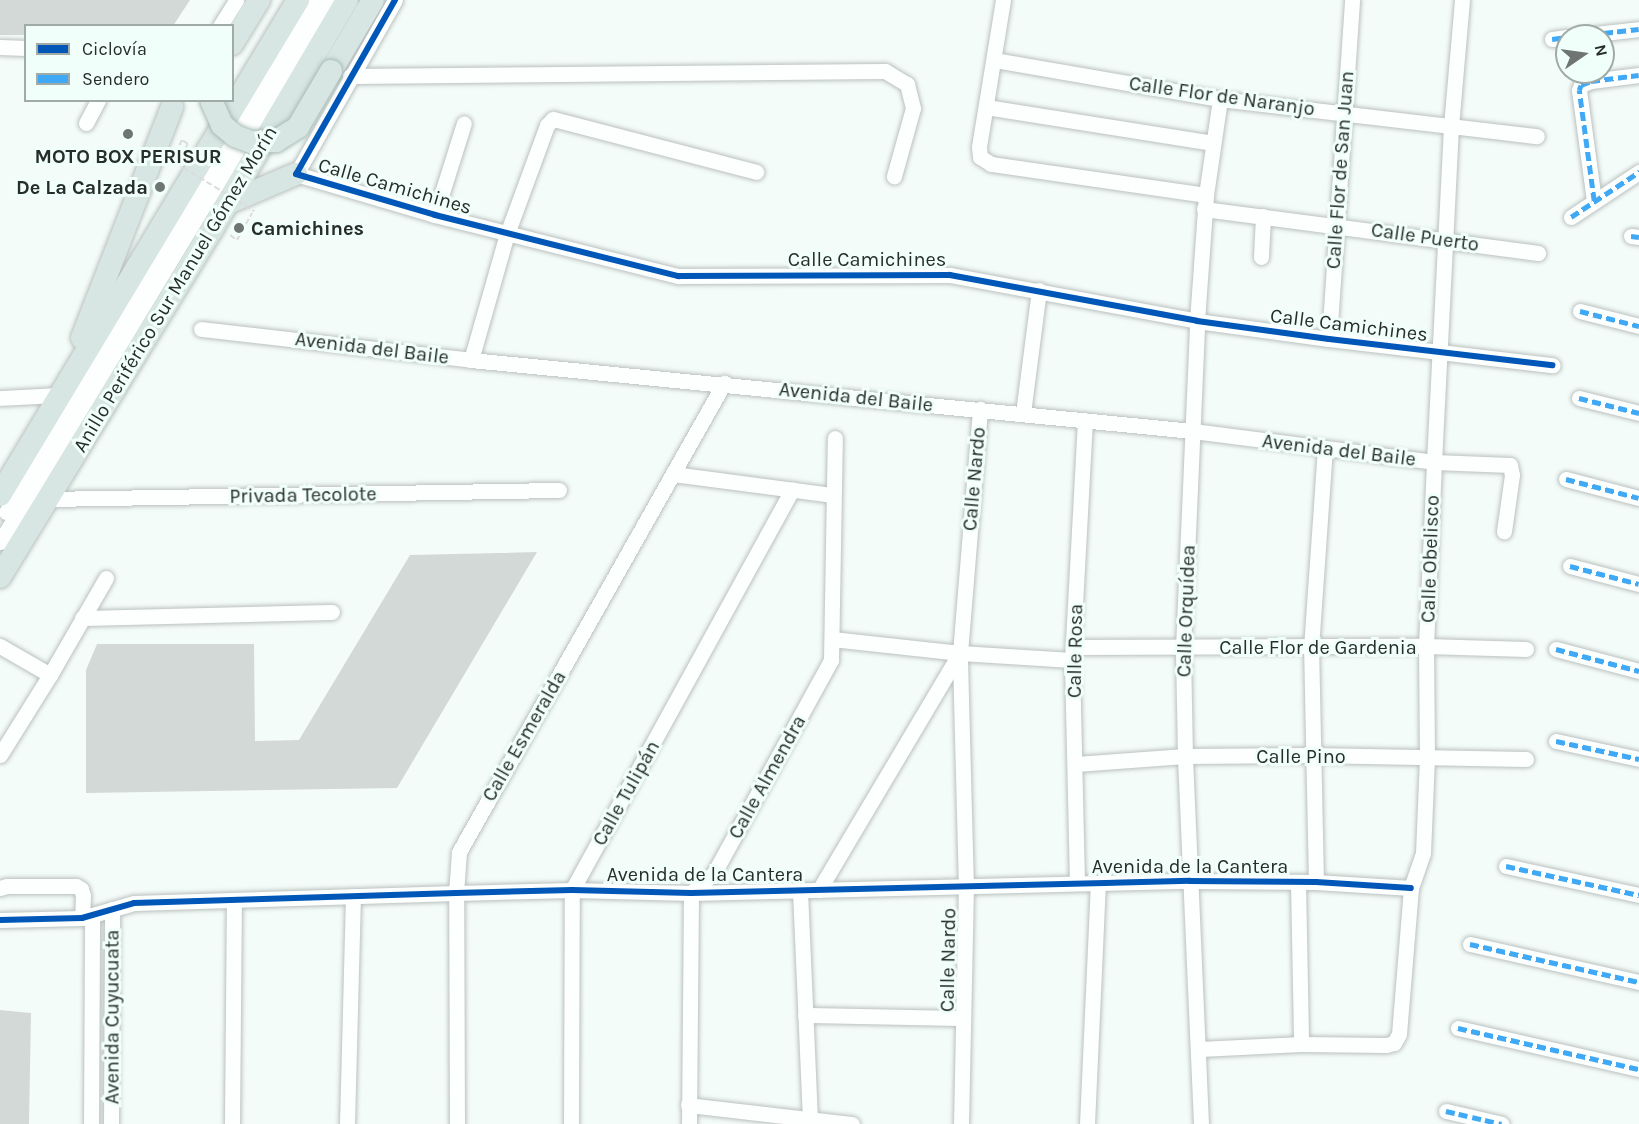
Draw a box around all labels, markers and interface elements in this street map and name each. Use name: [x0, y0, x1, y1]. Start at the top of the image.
legend: [24, 24, 234, 102]
north arrow: [1555, 24, 1615, 84]
text: Ciclovía: [82, 38, 147, 60]
text: N: [1591, 43, 1612, 58]
text: Sendero: [82, 68, 149, 90]
street label: Calle Flor de San Juan: [1321, 70, 1359, 270]
street label: Calle Flor de Naranjo: [1127, 71, 1317, 121]
street label: Anillo Periférico Sur Manuel Gómez Morín: [68, 122, 282, 456]
marker: MOTO BOX PERISUR: [121, 127, 135, 141]
place label: MOTO BOX PERISUR: [34, 144, 222, 168]
street label: Calle Camichines: [315, 153, 475, 219]
place label: De La Calzada: [16, 175, 148, 199]
marker: De La Calzada: [153, 180, 167, 194]
place label: Camichines: [251, 216, 364, 240]
street label: Calle Puerto: [1370, 218, 1480, 256]
marker: Camichines: [232, 221, 246, 235]
street label: Calle Camichines: [788, 247, 946, 271]
street label: Calle Camichines: [1269, 303, 1429, 347]
street label: Avenida del Baile: [294, 327, 450, 369]
street label: Avenida del Baile: [778, 377, 934, 417]
street label: Calle Nardo: [958, 426, 990, 532]
street label: Avenida del Baile: [1261, 429, 1417, 471]
street label: Privada Tecolote: [229, 482, 377, 508]
street label: Calle Obelisco: [1416, 495, 1444, 623]
street label: Calle Orquídea: [1172, 544, 1200, 678]
street label: Calle Rosa: [1062, 604, 1088, 698]
street label: Calle Flor de Gardenia: [1219, 635, 1417, 659]
street label: Calle Esmeralda: [477, 666, 571, 806]
street label: Calle Almendra: [723, 711, 811, 843]
street label: Calle Tulipán: [587, 736, 665, 850]
street label: Calle Pino: [1256, 744, 1346, 768]
street label: Avenida de la Cantera: [1092, 854, 1288, 878]
street label: Avenida de la Cantera: [607, 862, 803, 886]
street label: Calle Nardo: [935, 908, 961, 1012]
street label: Avenida Cuyucuata: [100, 930, 124, 1104]

